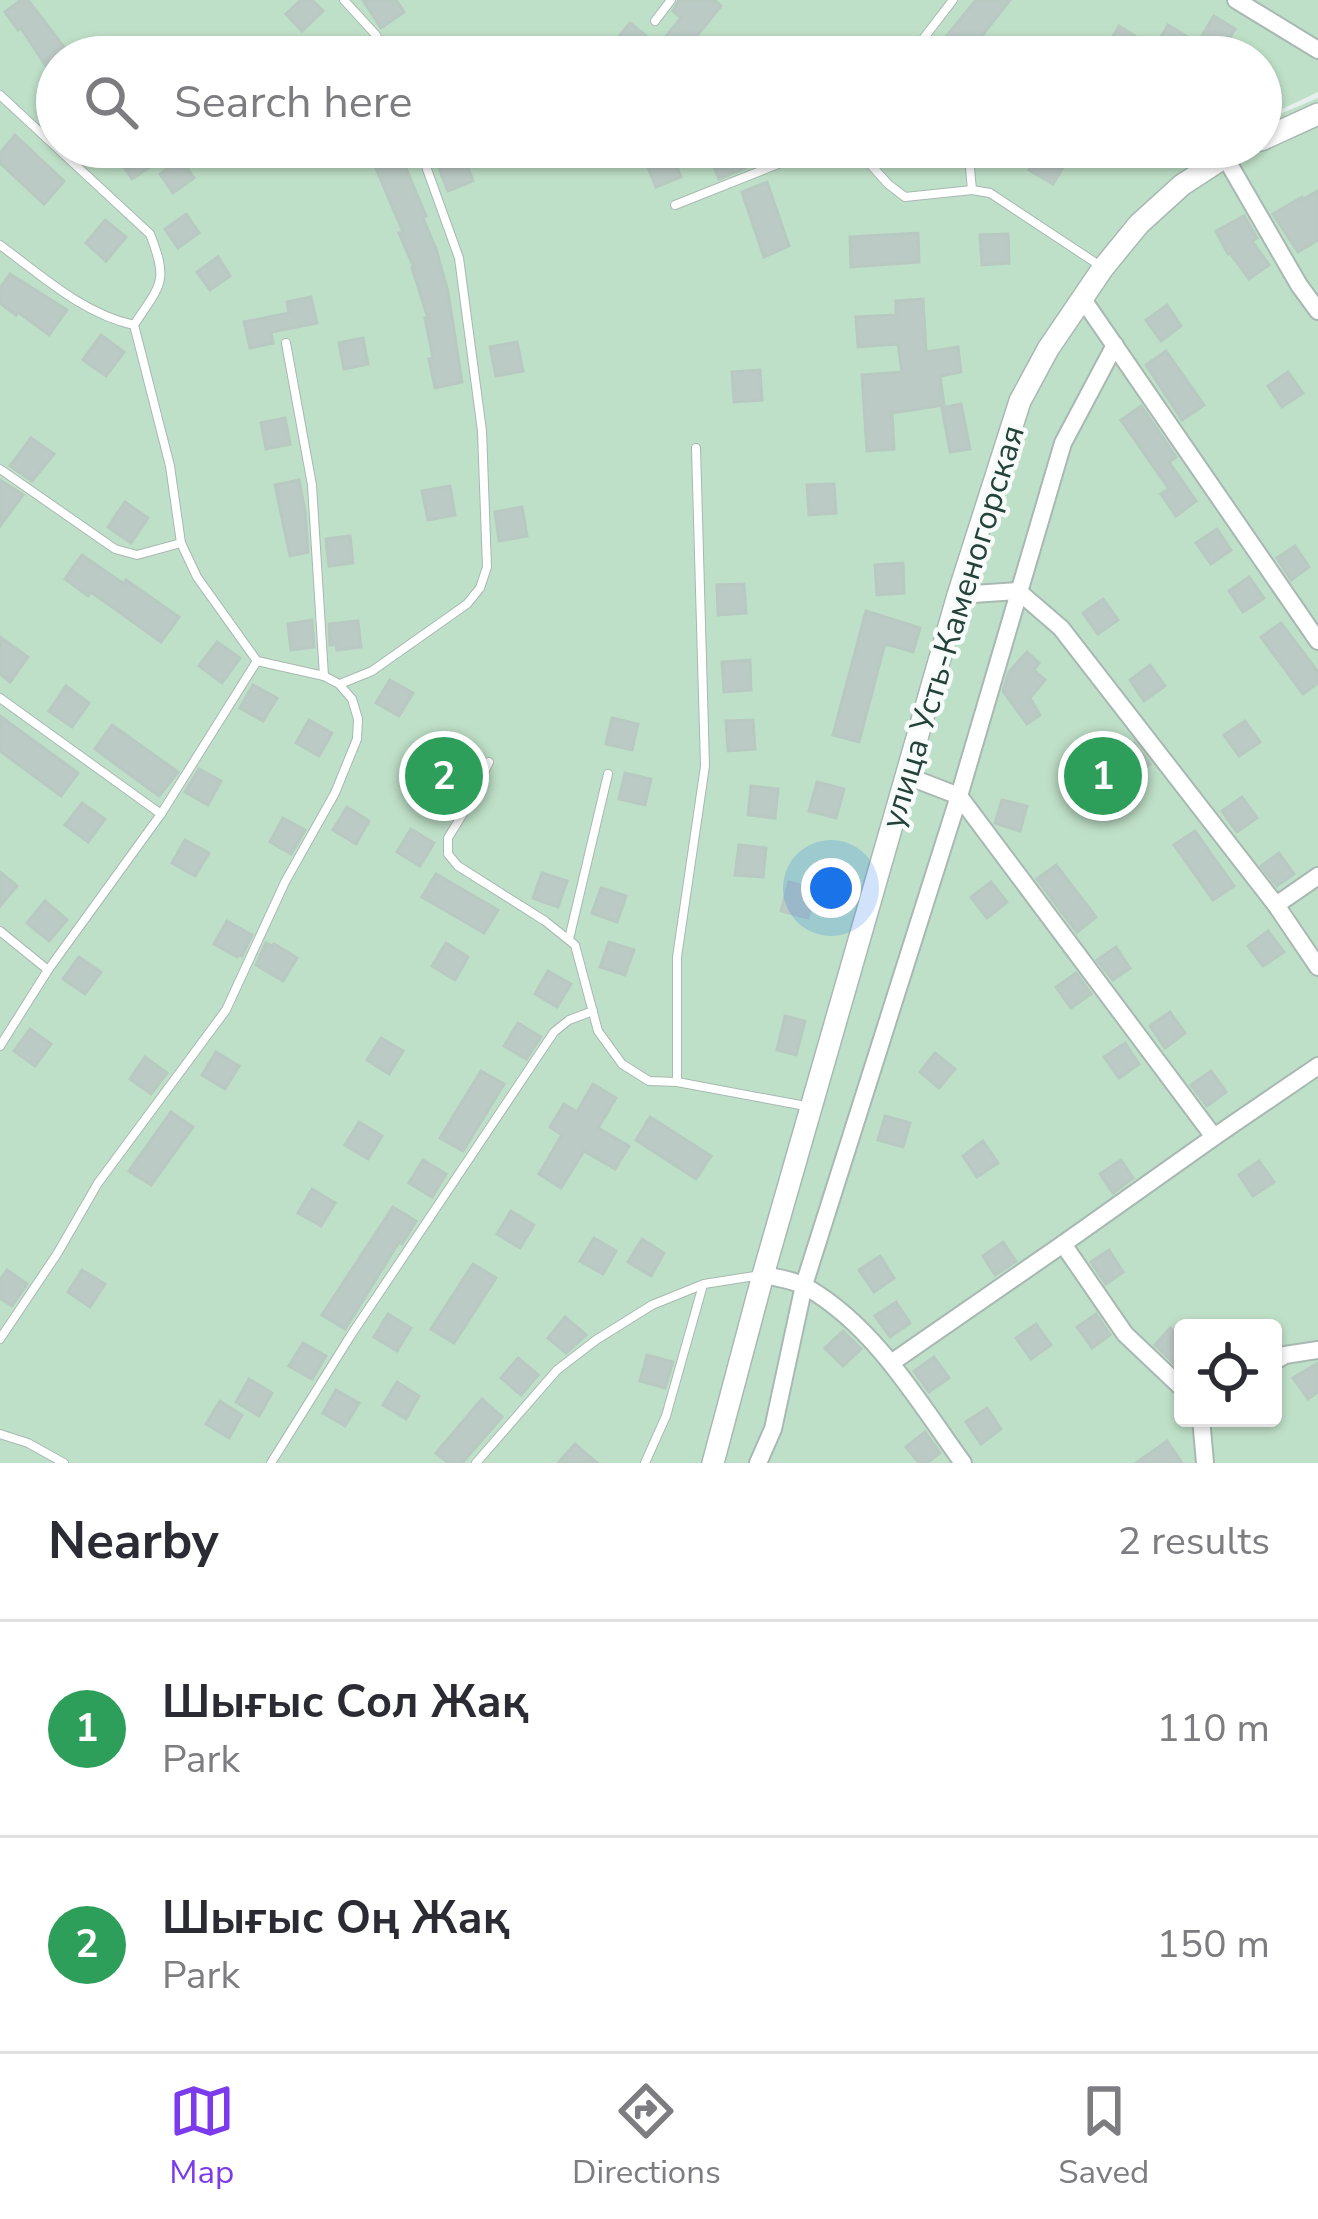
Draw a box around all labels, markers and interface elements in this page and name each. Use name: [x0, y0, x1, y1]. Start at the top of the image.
search box: [36, 36, 1282, 168]
icon: search: [78, 69, 144, 135]
text: Search here: [174, 72, 413, 133]
street label: улица Усть-Каменогорская: [870, 420, 1036, 834]
pin: 2: [405, 731, 483, 821]
pin: 1: [1064, 731, 1142, 821]
your location: [801, 858, 861, 918]
map controls: [1174, 1319, 1282, 1427]
button: locate: [1174, 1319, 1282, 1427]
text: Nearby: [48, 1506, 219, 1576]
text: 2 results: [1118, 1515, 1270, 1568]
text: Шығыс Сол Жақ: [162, 1672, 529, 1733]
text: 1: [75, 1702, 99, 1755]
text: 110 m: [1156, 1702, 1270, 1755]
text: Park: [162, 1733, 240, 1786]
text: Шығыс Оң Жақ: [162, 1888, 510, 1949]
text: 2: [75, 1918, 99, 1971]
text: 150 m: [1156, 1918, 1270, 1971]
text: Park: [162, 1949, 240, 2002]
tab: Map: [169, 2078, 235, 2195]
tab: Directions: [572, 2078, 721, 2195]
tab: Saved: [1058, 2078, 1149, 2195]

